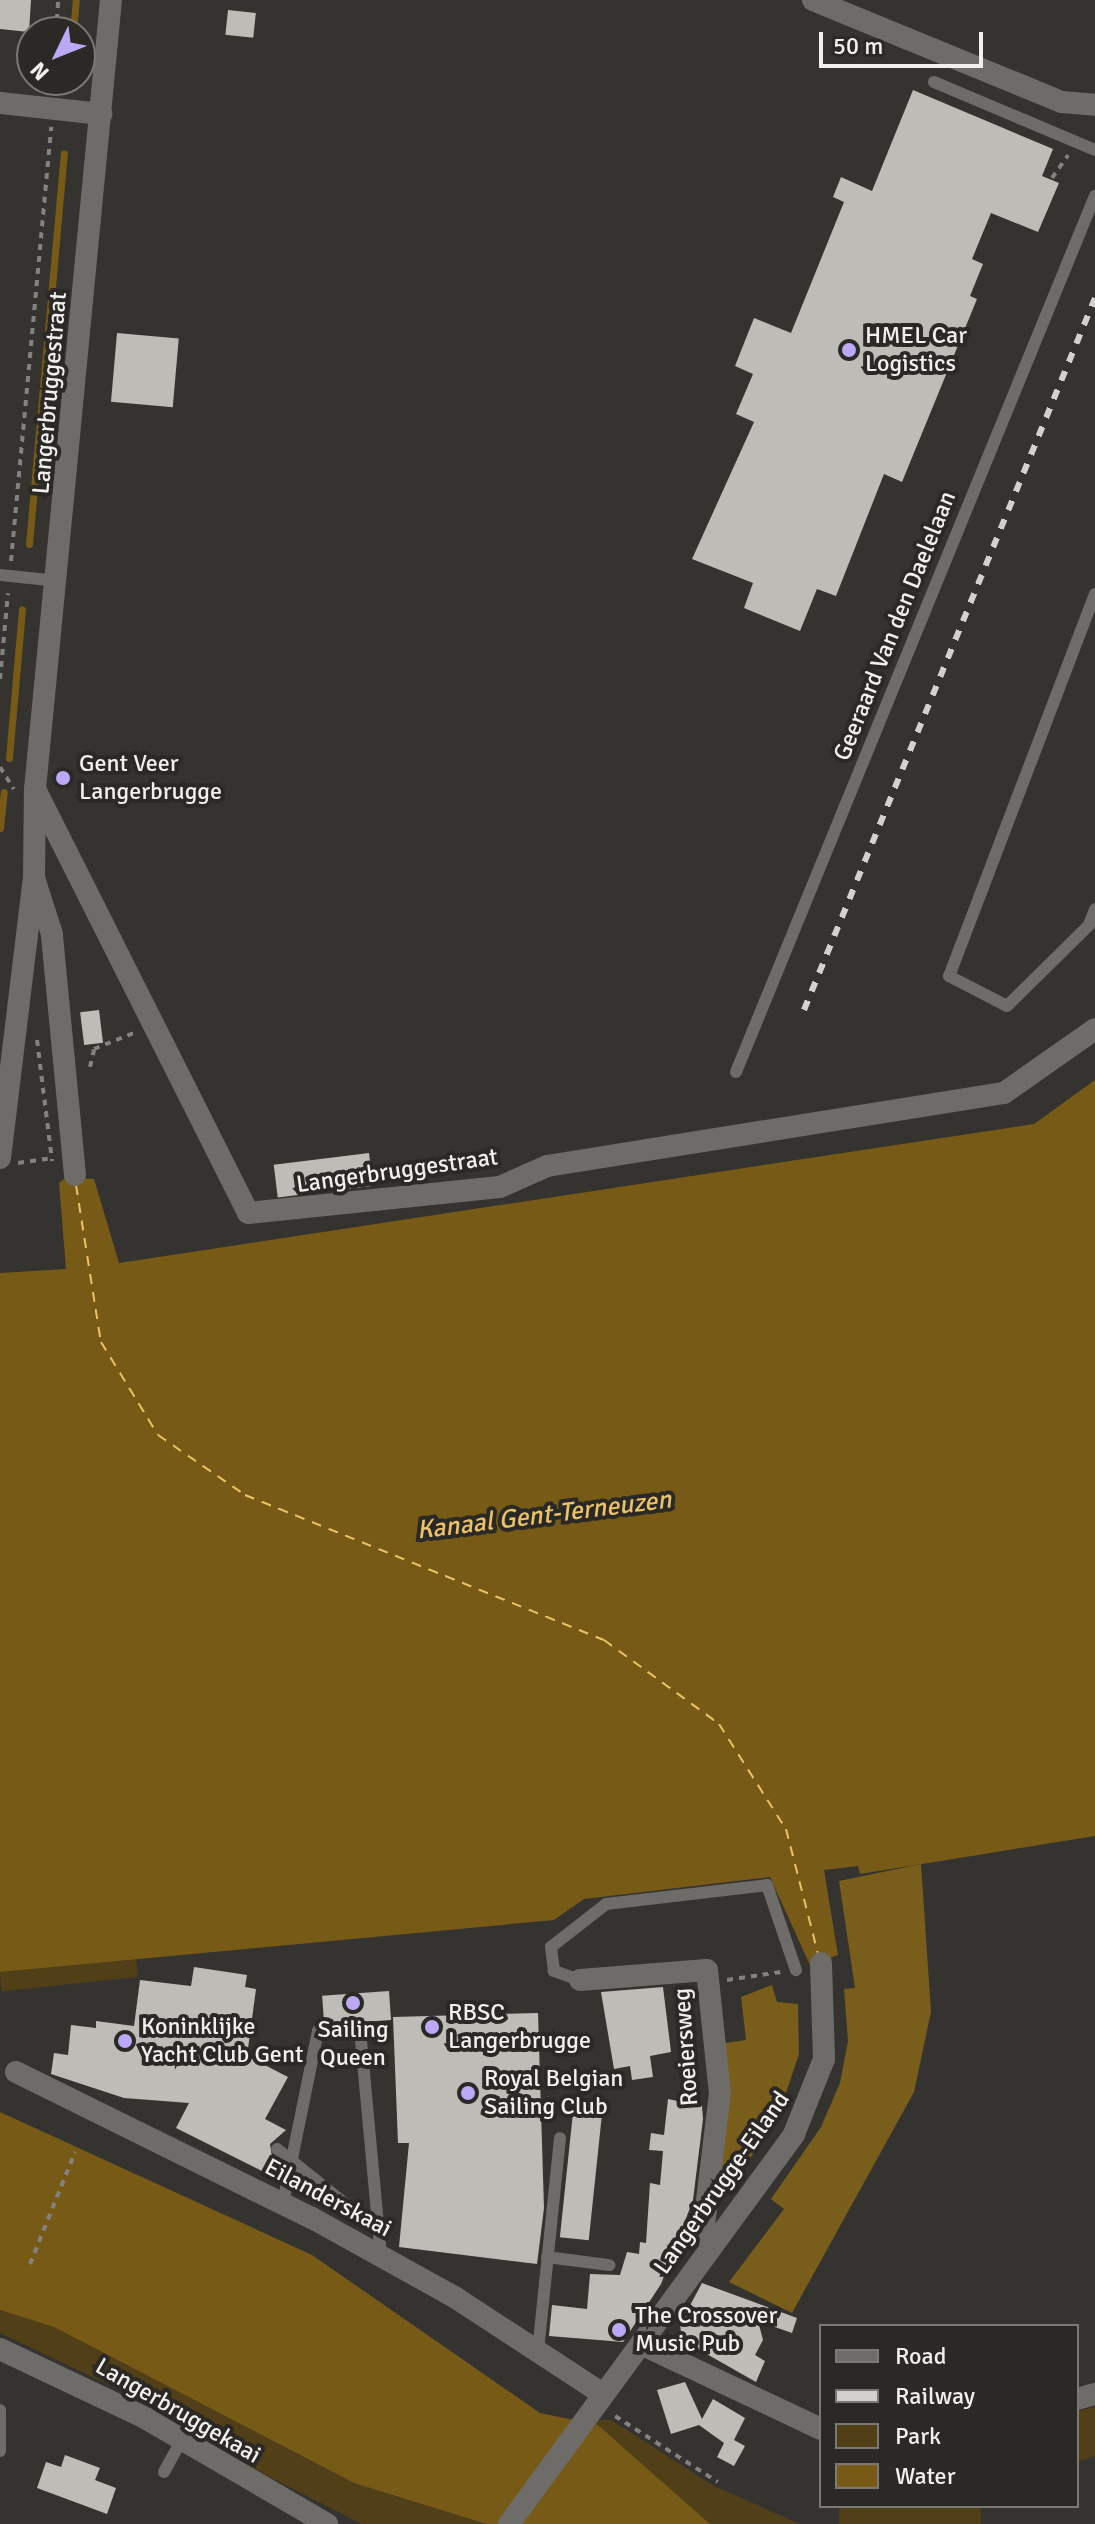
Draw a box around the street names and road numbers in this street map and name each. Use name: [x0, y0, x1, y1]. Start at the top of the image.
street label: Langerbruggestraat: [27, 291, 73, 495]
street label: Geeraard Van den Daelelaan: [828, 487, 962, 765]
street label: Langerbruggestraat: [294, 1143, 500, 1199]
street label: Roeiersweg: [668, 1987, 704, 2107]
street label: Langerbrugge-Eiland: [648, 2086, 796, 2280]
street label: Eilanderskaai: [260, 2153, 396, 2243]
street label: Langerbruggekaai: [90, 2352, 266, 2470]

